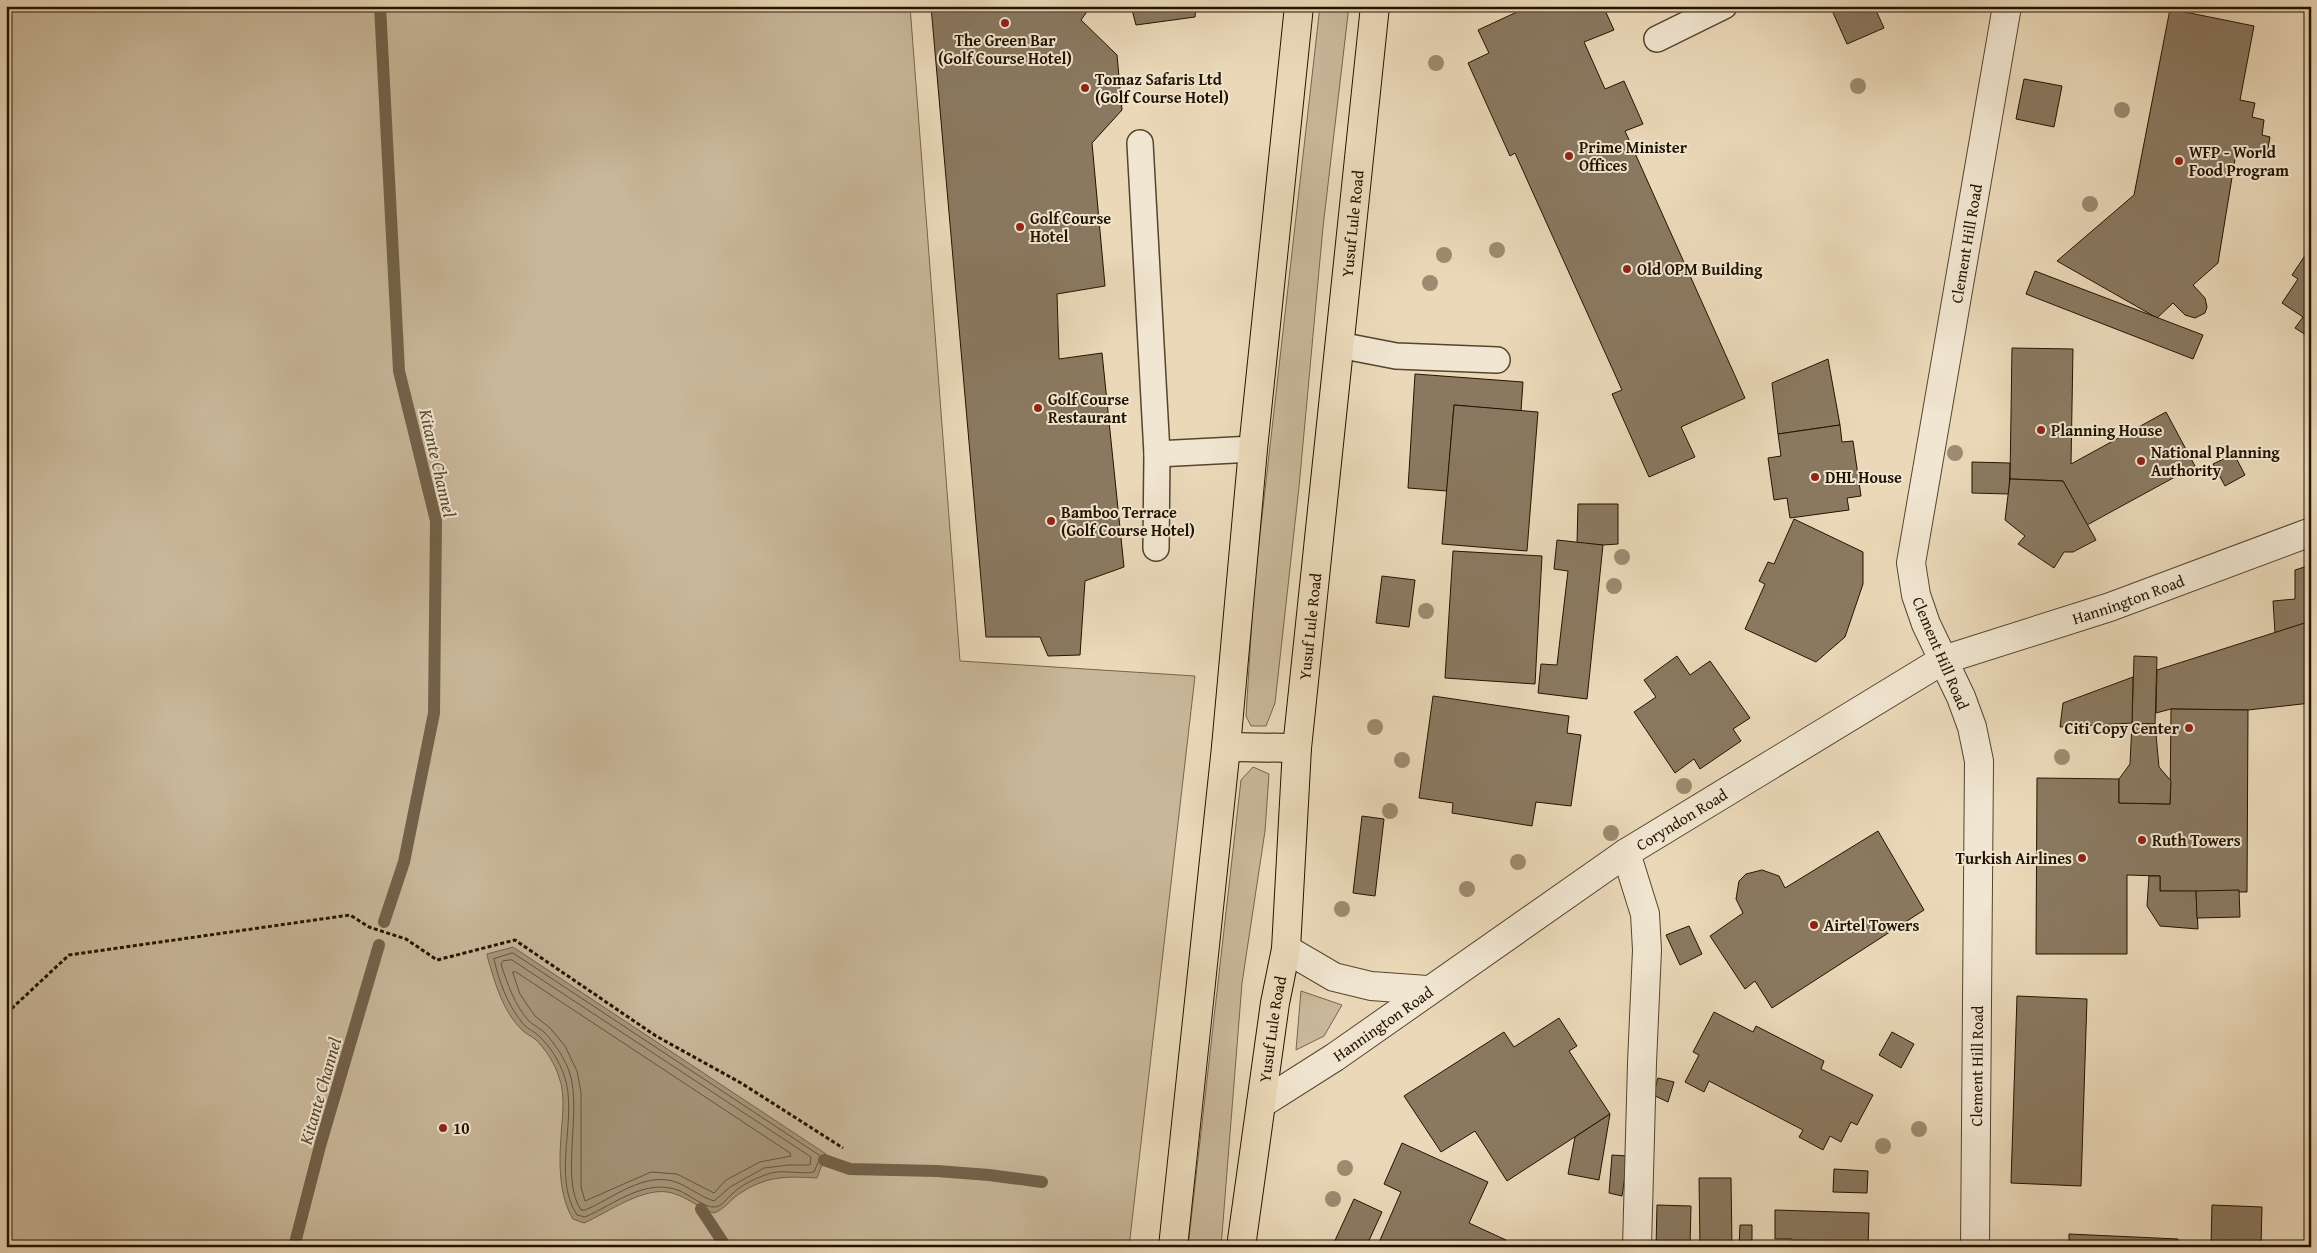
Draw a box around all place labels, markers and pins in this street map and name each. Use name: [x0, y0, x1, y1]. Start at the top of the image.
marker: The Green Bar (Golf Course Hotel): [999, 17, 1011, 29]
place label: The Green Bar (Golf Course Hotel): [938, 28, 1072, 70]
place label: Tomaz Safaris Ltd (Golf Course Hotel): [1095, 67, 1229, 109]
marker: Tomaz Safaris Ltd (Golf Course Hotel): [1079, 82, 1091, 94]
place label: Prime Minister Offices: [1579, 135, 1688, 177]
place label: WFP - World Food Program: [2189, 140, 2289, 182]
marker: Prime Minister Offices: [1563, 150, 1575, 162]
marker: WFP - World Food Program: [2173, 155, 2185, 167]
place label: Golf Course Hotel: [1030, 206, 1111, 248]
marker: Golf Course Hotel: [1014, 221, 1026, 233]
place label: Old OPM Building: [1637, 257, 1763, 281]
marker: Old OPM Building: [1621, 263, 1633, 275]
place label: Golf Course Restaurant: [1048, 387, 1129, 429]
marker: Golf Course Restaurant: [1032, 402, 1044, 414]
place label: Planning House: [2051, 418, 2162, 442]
marker: Planning House: [2035, 424, 2047, 436]
place label: National Planning Authority: [2151, 440, 2280, 482]
marker: National Planning Authority: [2135, 455, 2147, 467]
place label: DHL House: [1825, 465, 1902, 489]
marker: DHL House: [1809, 471, 1821, 483]
place label: Bamboo Terrace (Golf Course Hotel): [1061, 500, 1195, 542]
marker: Bamboo Terrace (Golf Course Hotel): [1045, 515, 1057, 527]
place label: Citi Copy Center: [2064, 716, 2180, 740]
marker: Citi Copy Center: [2183, 722, 2195, 734]
place label: Ruth Towers: [2152, 828, 2241, 852]
marker: Ruth Towers: [2136, 834, 2148, 846]
place label: Turkish Airlines: [1955, 846, 2072, 870]
marker: Turkish Airlines: [2076, 852, 2088, 864]
place label: Airtel Towers: [1824, 913, 1919, 937]
marker: Airtel Towers: [1808, 919, 1820, 931]
place label: 10: [453, 1116, 470, 1140]
marker: 10: [437, 1122, 449, 1134]

